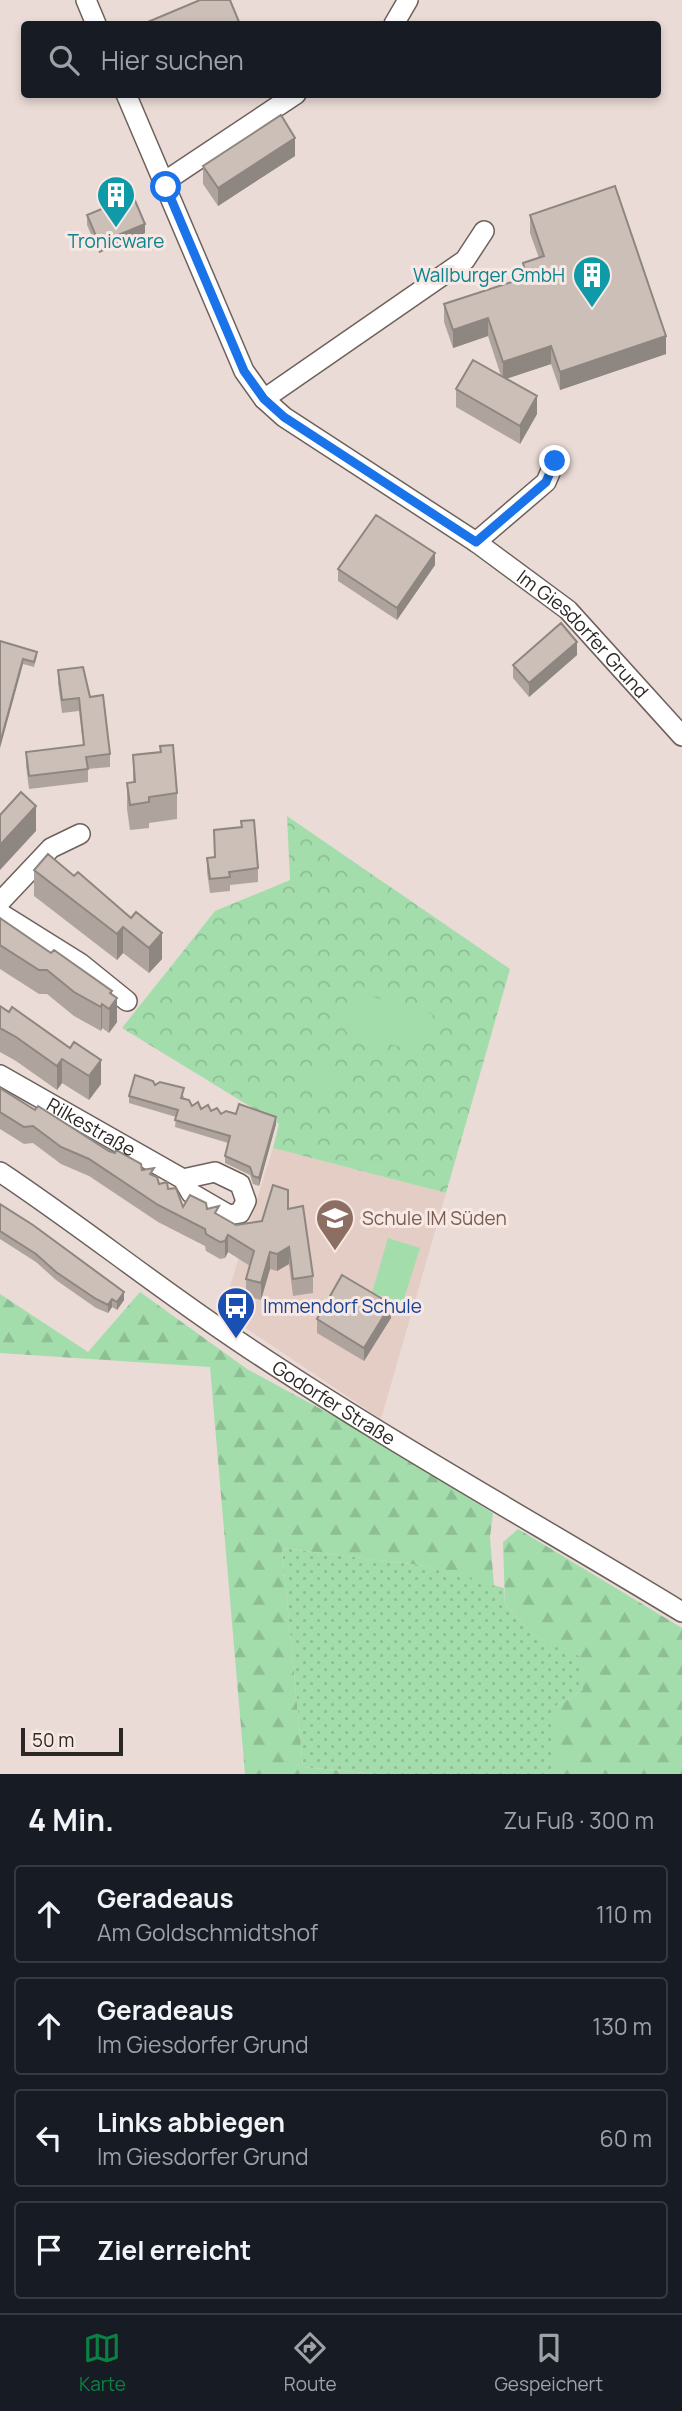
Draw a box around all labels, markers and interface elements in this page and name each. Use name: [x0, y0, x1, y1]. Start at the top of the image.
search box: [21, 21, 661, 98]
icon: search: [45, 41, 83, 79]
text: Hier suchen: [101, 42, 244, 78]
route start: [150, 171, 181, 202]
building icon: Tronicware: [95, 174, 137, 229]
place label: Tronicware: [68, 228, 164, 254]
building icon: Wallburger GmbH: [571, 254, 613, 309]
place label: Wallburger GmbH: [413, 262, 565, 288]
route end: [539, 445, 570, 476]
street label: Im Giesdorfer Grund: [512, 564, 654, 704]
street label: Rilkestraße: [42, 1091, 140, 1162]
school or university icon: Schule IM Süden: [314, 1197, 356, 1252]
place label: Schule IM Süden: [362, 1205, 507, 1231]
bus stop icon: Immendorf Schule: [215, 1285, 257, 1340]
place label: Immendorf Schule: [263, 1293, 422, 1319]
street label: Godorfer Straße: [267, 1354, 400, 1451]
scale bar: [21, 1725, 122, 1757]
text: 50 m: [32, 1727, 74, 1753]
text: 4 Min.: [28, 1799, 114, 1840]
text: Zu Fuß · 300 m: [503, 1804, 654, 1836]
text: Geradeaus: [97, 1880, 233, 1916]
icon: ahead: [30, 1895, 68, 1933]
text: 110 m: [596, 1898, 652, 1930]
text: Am Goldschmidtshof: [97, 1916, 318, 1948]
text: Geradeaus: [97, 1992, 233, 2028]
icon: ahead: [30, 2007, 68, 2045]
text: 130 m: [592, 2010, 652, 2042]
text: Im Giesdorfer Grund: [97, 2028, 309, 2060]
text: Links abbiegen: [97, 2104, 285, 2140]
icon: left: [30, 2119, 68, 2157]
text: 60 m: [600, 2122, 652, 2154]
text: Im Giesdorfer Grund: [97, 2140, 309, 2172]
icon: arrive: [30, 2231, 68, 2269]
text: Ziel erreicht: [97, 2232, 251, 2268]
tab: Karte: [79, 2329, 126, 2397]
tab: Route: [284, 2329, 337, 2397]
tab: Gespeichert: [494, 2329, 603, 2397]

